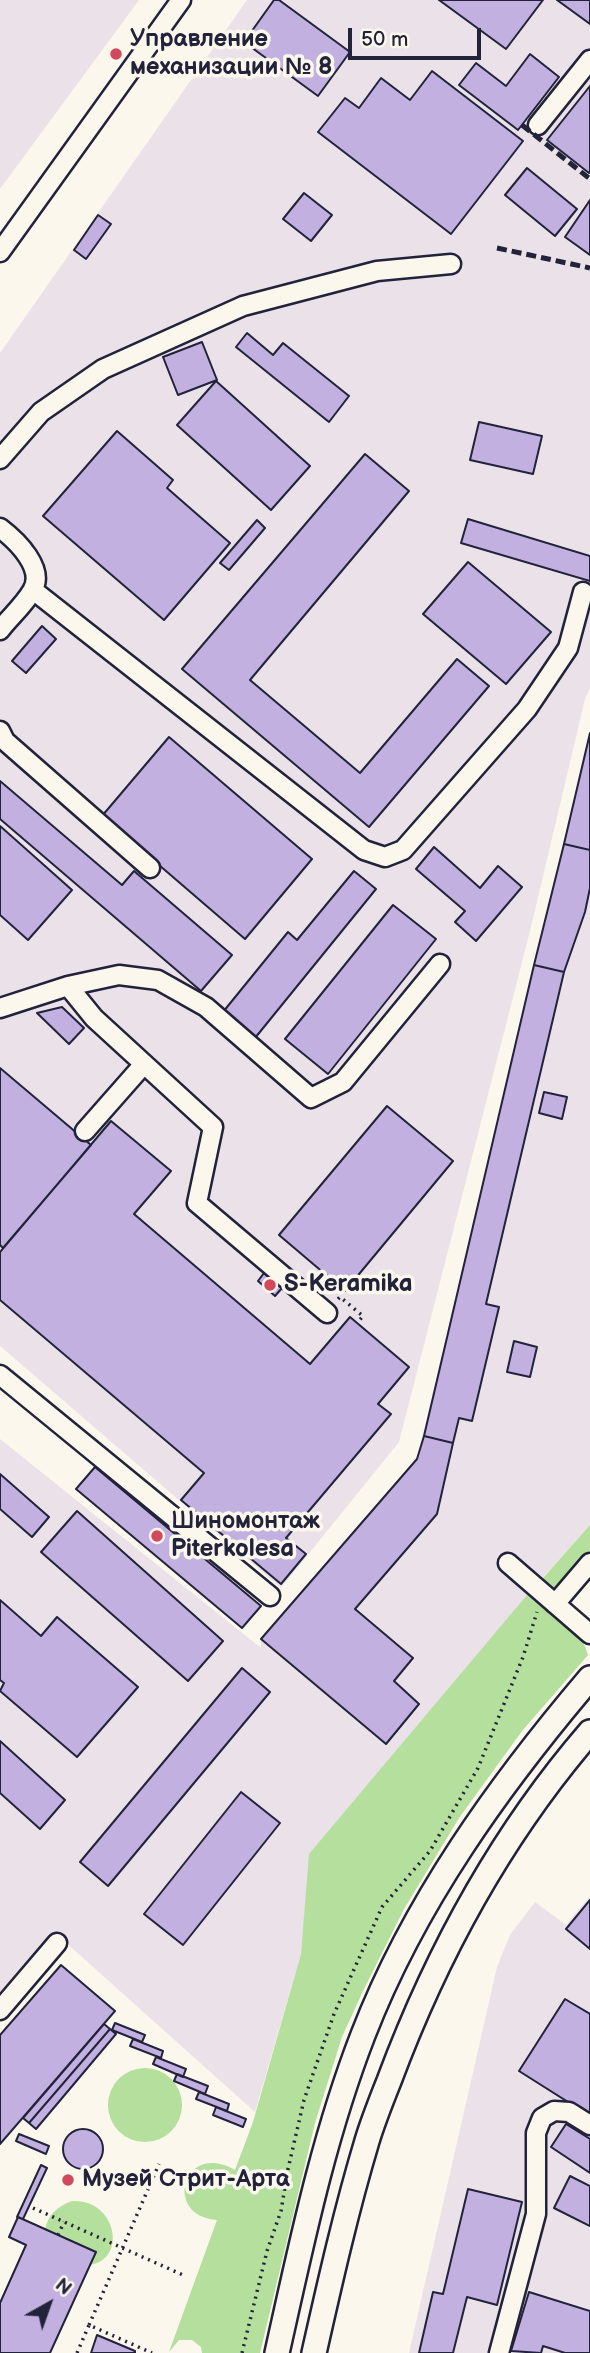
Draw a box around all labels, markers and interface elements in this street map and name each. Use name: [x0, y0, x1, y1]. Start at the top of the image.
scale bar: [352, 14, 485, 58]
place label: Управление механизации № 8: [130, 26, 332, 82]
text: 50 m: [361, 27, 408, 52]
marker: Управление механизации № 8: [108, 46, 124, 62]
place label: S-Keramika: [284, 1271, 412, 1299]
marker: S-Keramika: [262, 1277, 278, 1293]
place label: Шиномонтаж Piterkolesa: [171, 1508, 320, 1564]
marker: Шиномонтаж Piterkolesa: [149, 1528, 165, 1544]
place label: Музей Стрит-Арта: [82, 2166, 290, 2194]
marker: Музей Стрит-Арта: [60, 2172, 76, 2188]
north arrow: [14, 2269, 84, 2339]
text: N: [50, 2274, 76, 2301]

